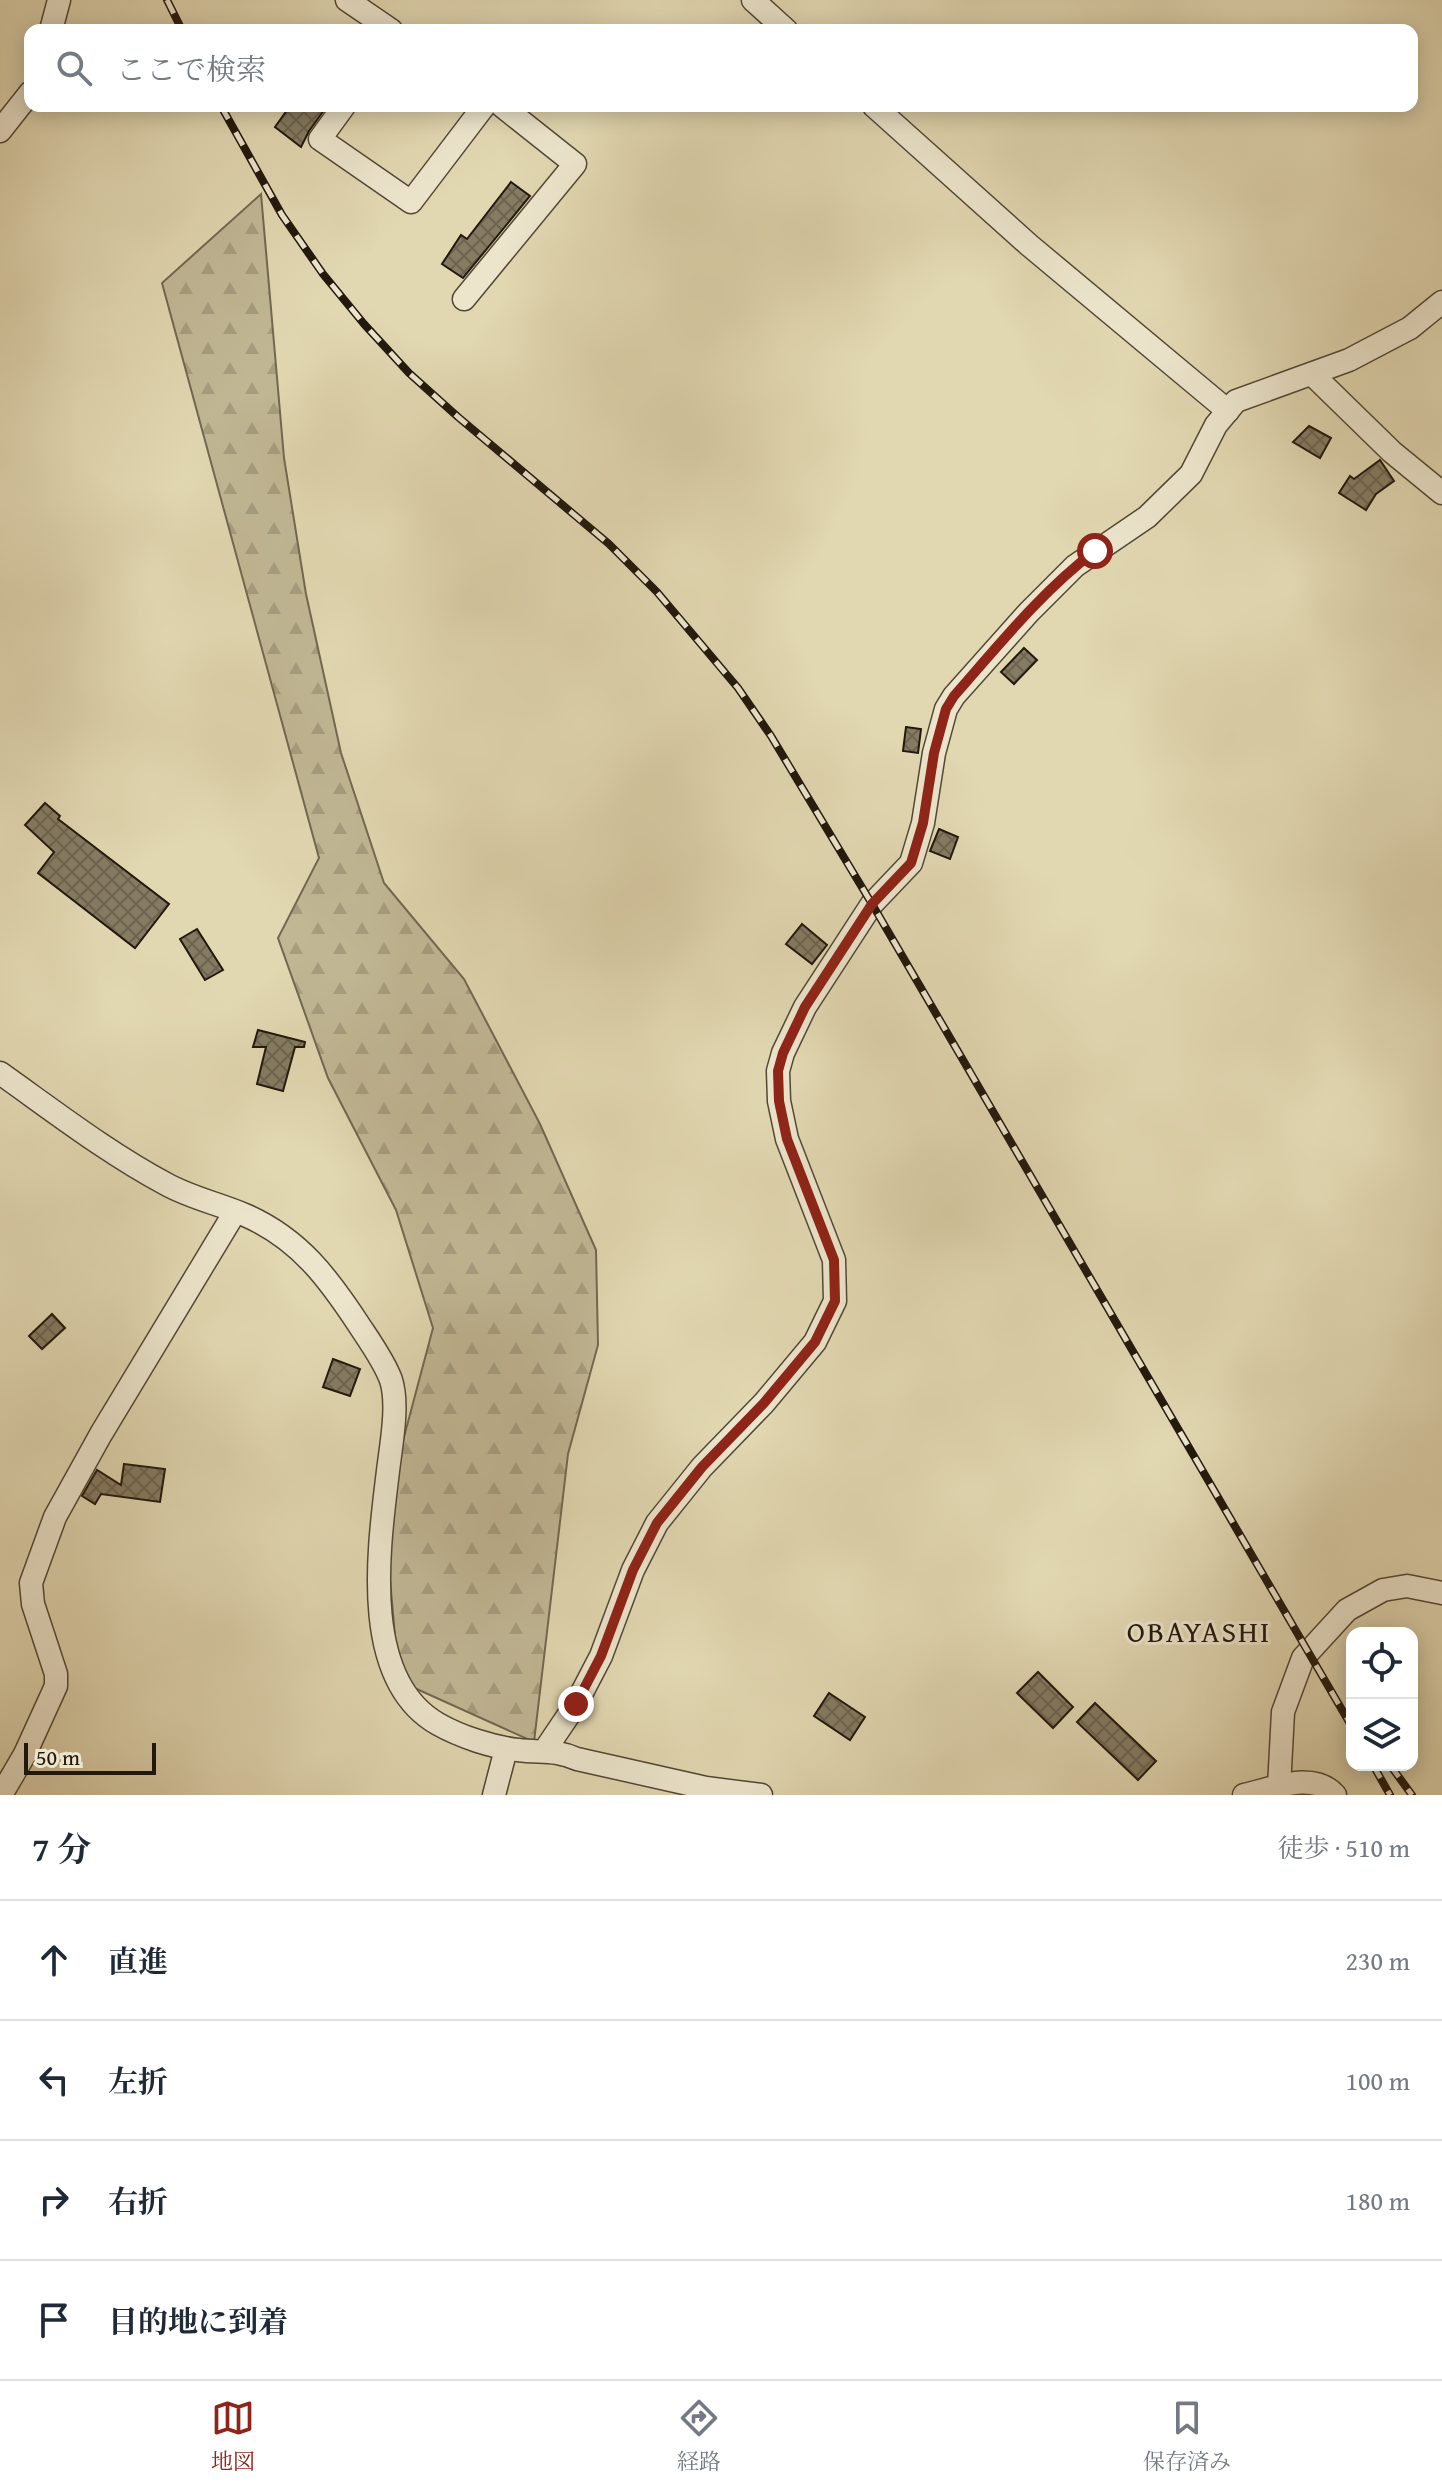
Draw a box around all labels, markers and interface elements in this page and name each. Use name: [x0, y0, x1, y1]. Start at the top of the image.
search box: [24, 24, 1418, 112]
icon: search: [52, 46, 96, 90]
text: ここで検索: [116, 47, 266, 91]
route start: [1077, 533, 1113, 569]
district label: OBAYASHI: [1127, 1609, 1271, 1653]
map controls: [1346, 1627, 1418, 1771]
button: locate: [1346, 1627, 1418, 1699]
route end: [558, 1686, 594, 1722]
button: layers: [1346, 1699, 1418, 1771]
scale bar: [24, 1739, 156, 1775]
text: 50 m: [36, 1741, 80, 1773]
text: 7 分: [32, 1824, 91, 1873]
text: 徒歩 · 510 m: [1278, 1828, 1410, 1867]
icon: ahead: [32, 1938, 76, 1982]
text: 直進: [108, 1939, 168, 1983]
text: 230 m: [1345, 1941, 1410, 1980]
icon: left: [32, 2058, 76, 2102]
text: 左折: [108, 2059, 168, 2103]
text: 100 m: [1345, 2061, 1410, 2100]
icon: right: [32, 2178, 76, 2222]
text: 右折: [108, 2179, 168, 2223]
text: 180 m: [1345, 2181, 1410, 2220]
icon: arrive: [32, 2298, 76, 2342]
text: 目的地に到着: [108, 2299, 288, 2343]
tab: 地図: [211, 2396, 255, 2477]
tab: 経路: [677, 2396, 721, 2477]
tab: 保存済み: [1143, 2396, 1231, 2477]

